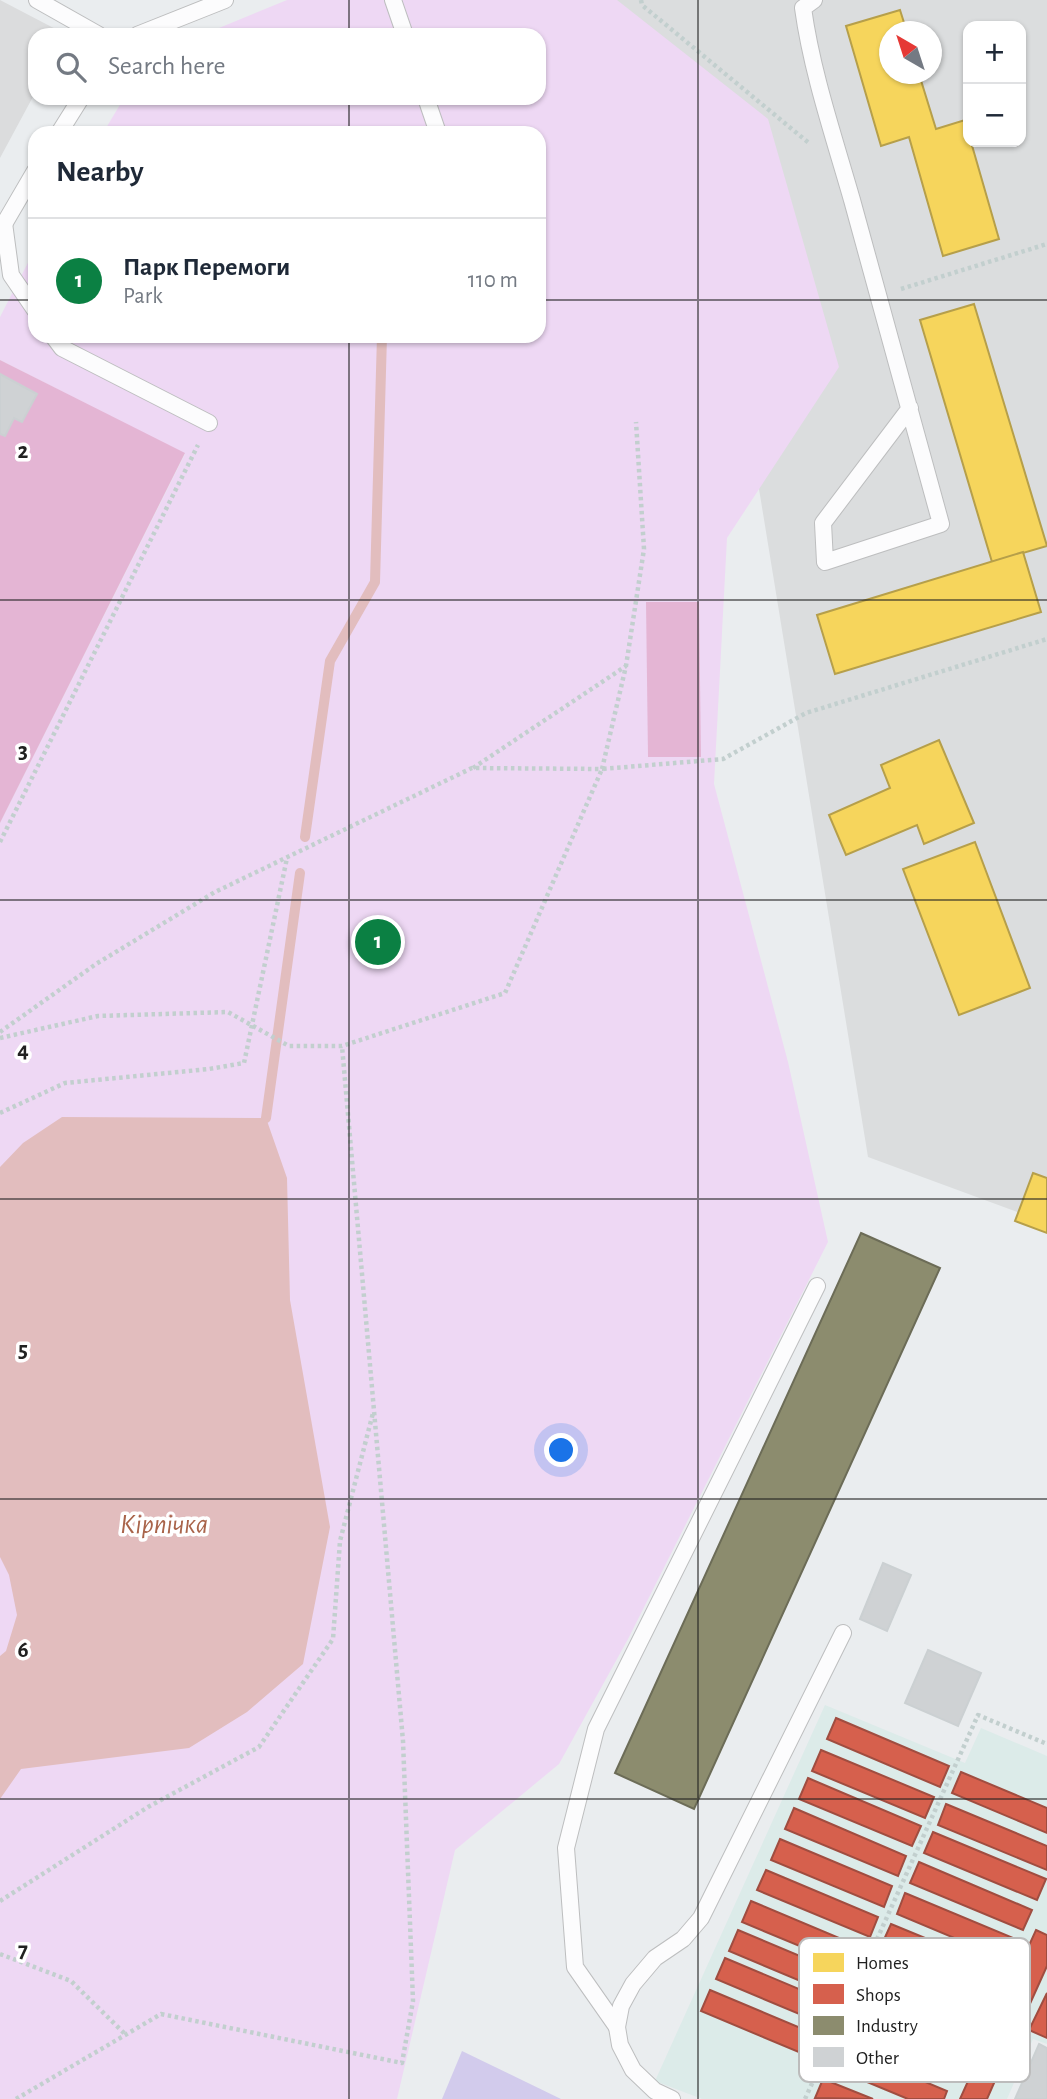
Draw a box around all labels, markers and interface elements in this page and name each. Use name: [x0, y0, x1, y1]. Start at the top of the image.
north arrow: [879, 21, 942, 84]
map controls: [963, 21, 1026, 147]
button: +: [963, 21, 1026, 84]
search box: [28, 28, 546, 105]
icon: search: [52, 48, 90, 86]
text: Search here: [108, 53, 226, 79]
button: −: [963, 84, 1026, 147]
text: Nearby: [56, 157, 144, 187]
text: Парк Перемоги: [123, 254, 290, 280]
text: 1: [75, 269, 83, 292]
text: 110 m: [468, 269, 518, 292]
text: Park: [123, 285, 163, 308]
text: 2: [18, 440, 29, 463]
text: 3: [18, 740, 28, 763]
pin: 1: [355, 916, 401, 968]
text: 4: [17, 1039, 29, 1062]
text: 5: [18, 1339, 28, 1362]
your location: [544, 1433, 578, 1467]
water label: Кірпічка: [120, 1511, 208, 1539]
text: 6: [17, 1639, 29, 1662]
legend: [799, 1938, 1030, 2082]
text: 7: [18, 1939, 28, 1962]
text: Homes: [856, 1954, 909, 1973]
text: Shops: [856, 1986, 901, 2005]
text: Industry: [856, 2017, 918, 2036]
text: Other: [856, 2049, 899, 2068]

